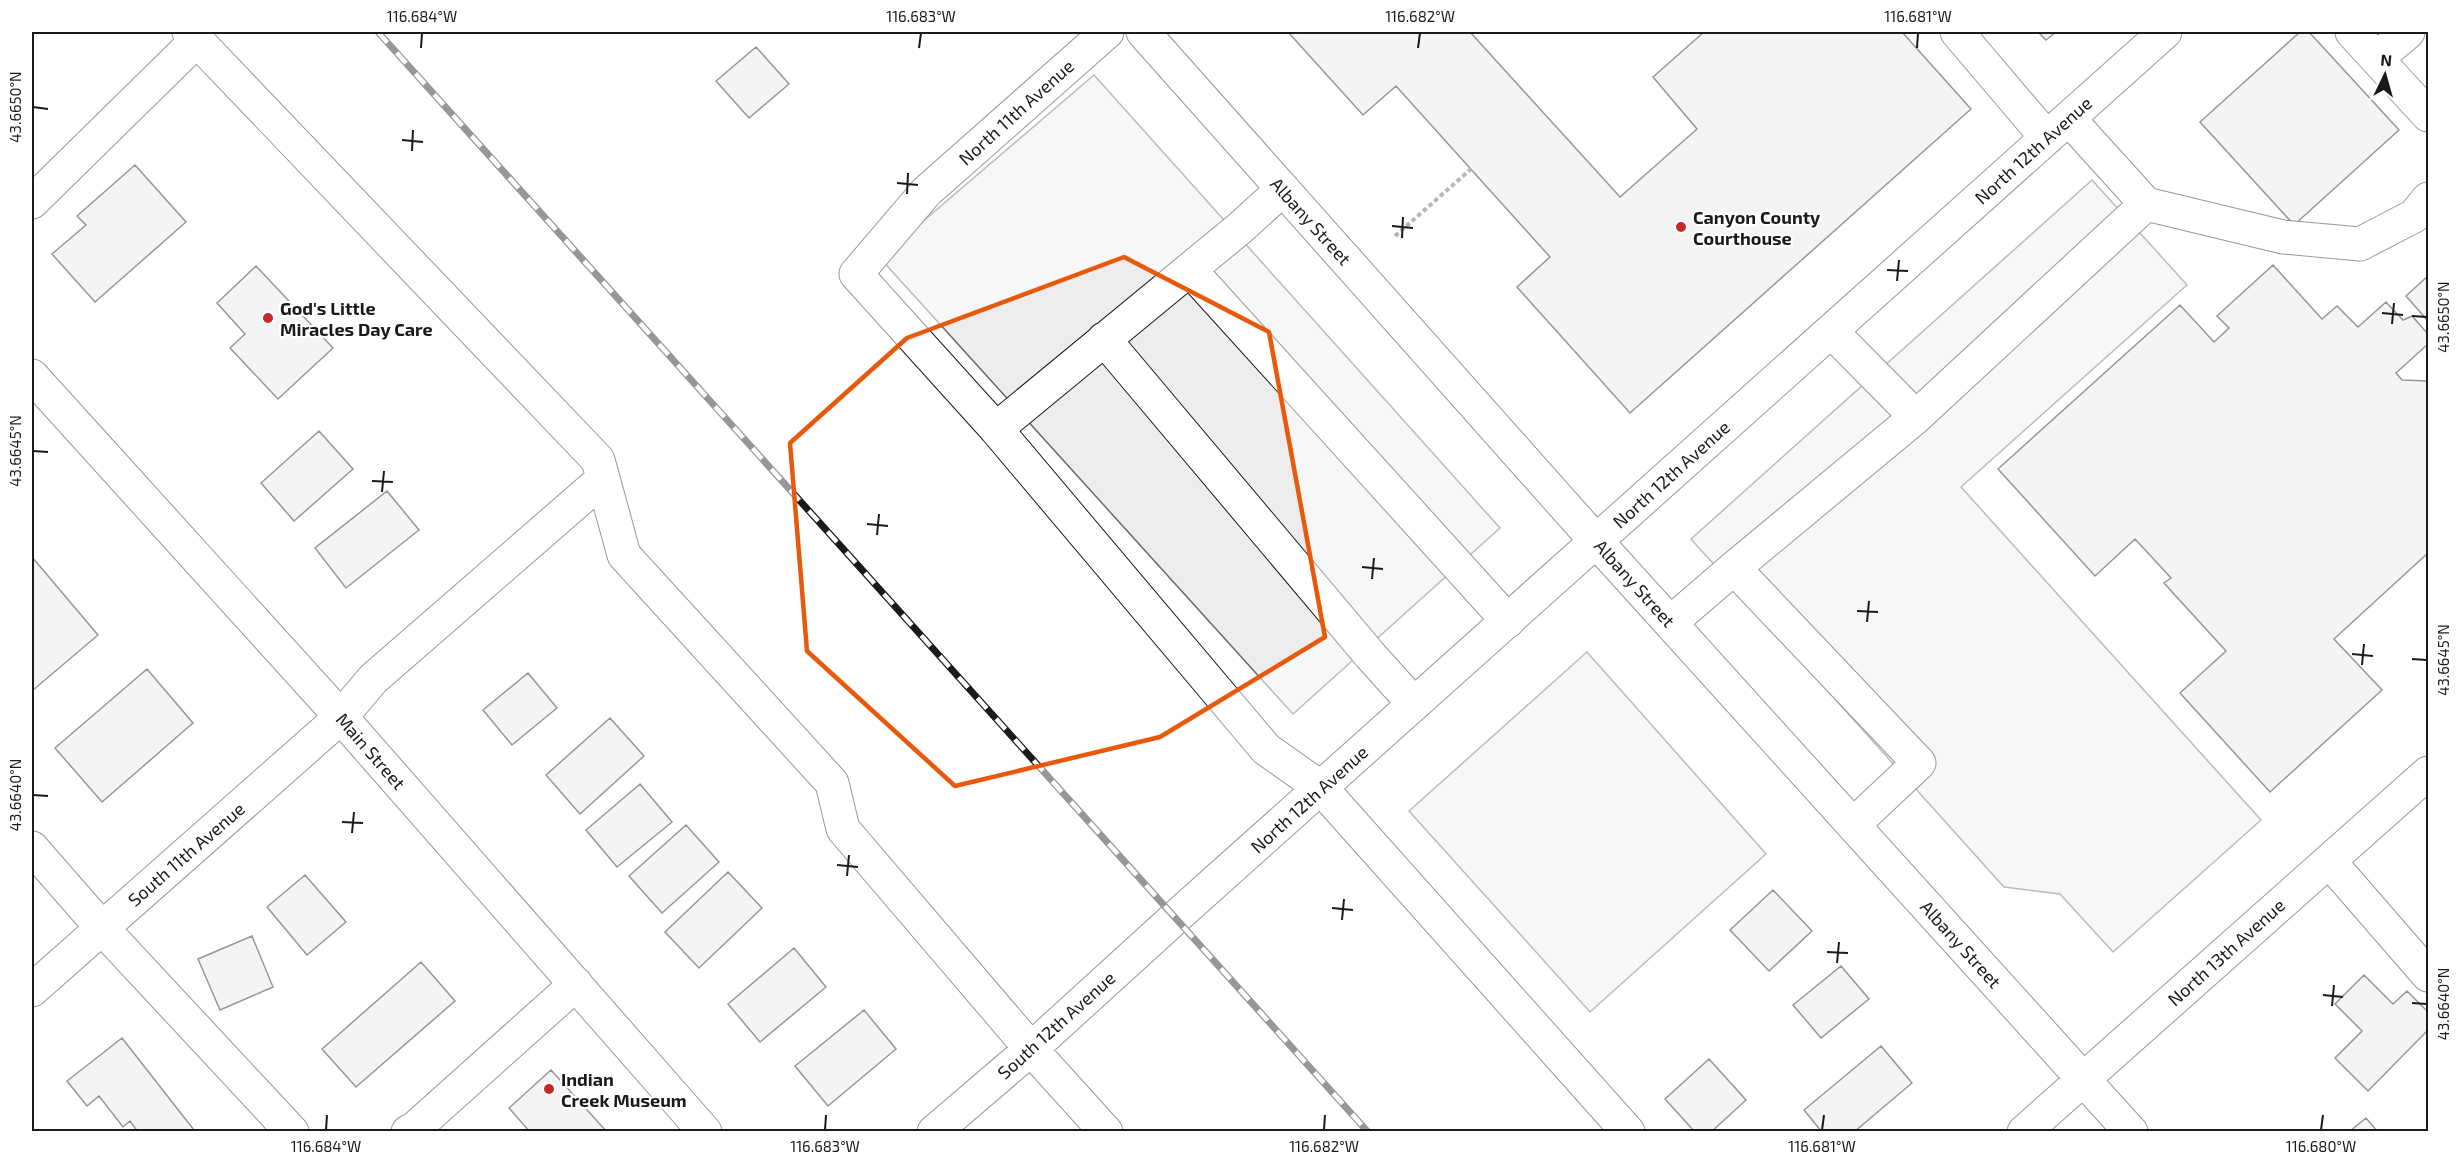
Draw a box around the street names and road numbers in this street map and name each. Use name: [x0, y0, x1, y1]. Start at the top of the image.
street label: North 11th Avenue: [954, 55, 1078, 169]
street label: North 12th Avenue: [1970, 92, 2096, 208]
street label: Albany Street: [1266, 173, 1356, 269]
street label: North 12th Avenue: [1608, 416, 1734, 532]
street label: Albany Street: [1590, 535, 1680, 631]
street label: Main Street: [332, 708, 410, 794]
street label: North 12th Avenue: [1246, 741, 1372, 857]
street label: South 11th Avenue: [123, 797, 249, 911]
street label: North 13th Avenue: [2163, 894, 2289, 1010]
street label: Albany Street: [1916, 896, 2006, 992]
street label: South 12th Avenue: [993, 966, 1119, 1084]

